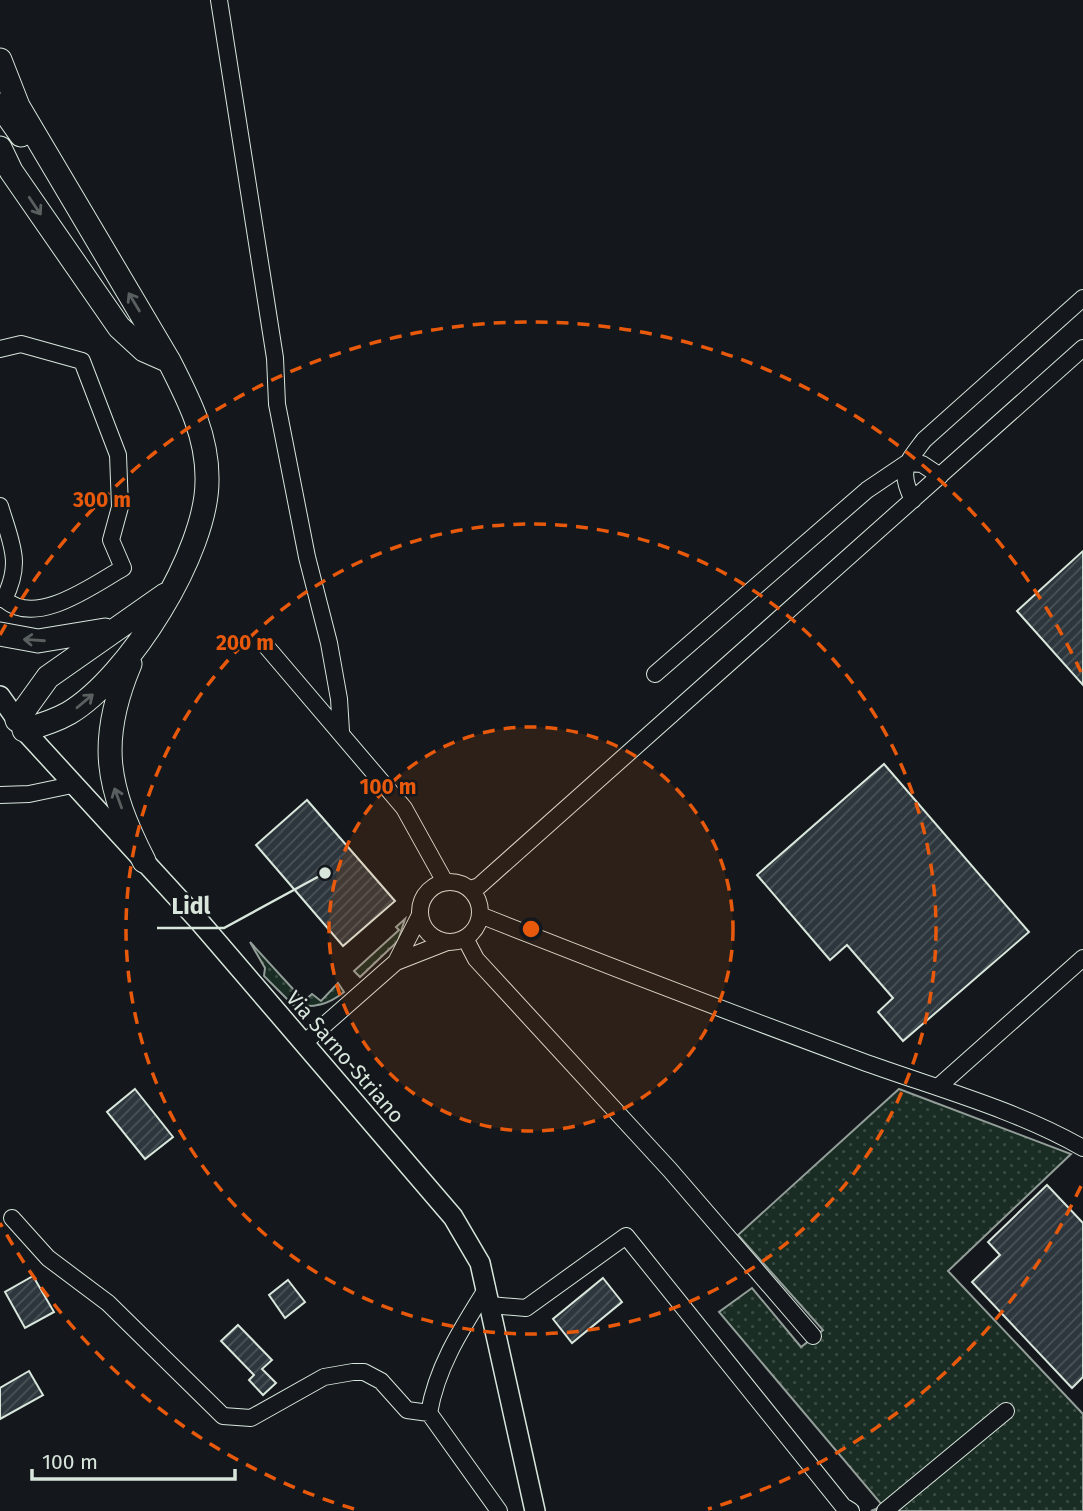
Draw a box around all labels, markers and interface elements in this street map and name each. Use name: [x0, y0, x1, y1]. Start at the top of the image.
one-way arrow: [28, 196, 42, 215]
one-way arrow: [127, 293, 141, 313]
text: 300 m: [72, 487, 131, 513]
text: 200 m: [216, 630, 274, 656]
one-way arrow: [23, 633, 45, 646]
one-way arrow: [75, 693, 93, 708]
text: 100 m: [359, 774, 417, 800]
one-way arrow: [111, 788, 123, 810]
callout: Lidl: [157, 884, 224, 928]
text: Lidl: [172, 892, 211, 920]
centre of rings: [519, 917, 543, 941]
street label: Via Sarno-Striano: [280, 986, 410, 1128]
scale bar: [32, 1438, 234, 1482]
text: 100 m: [42, 1449, 98, 1475]

